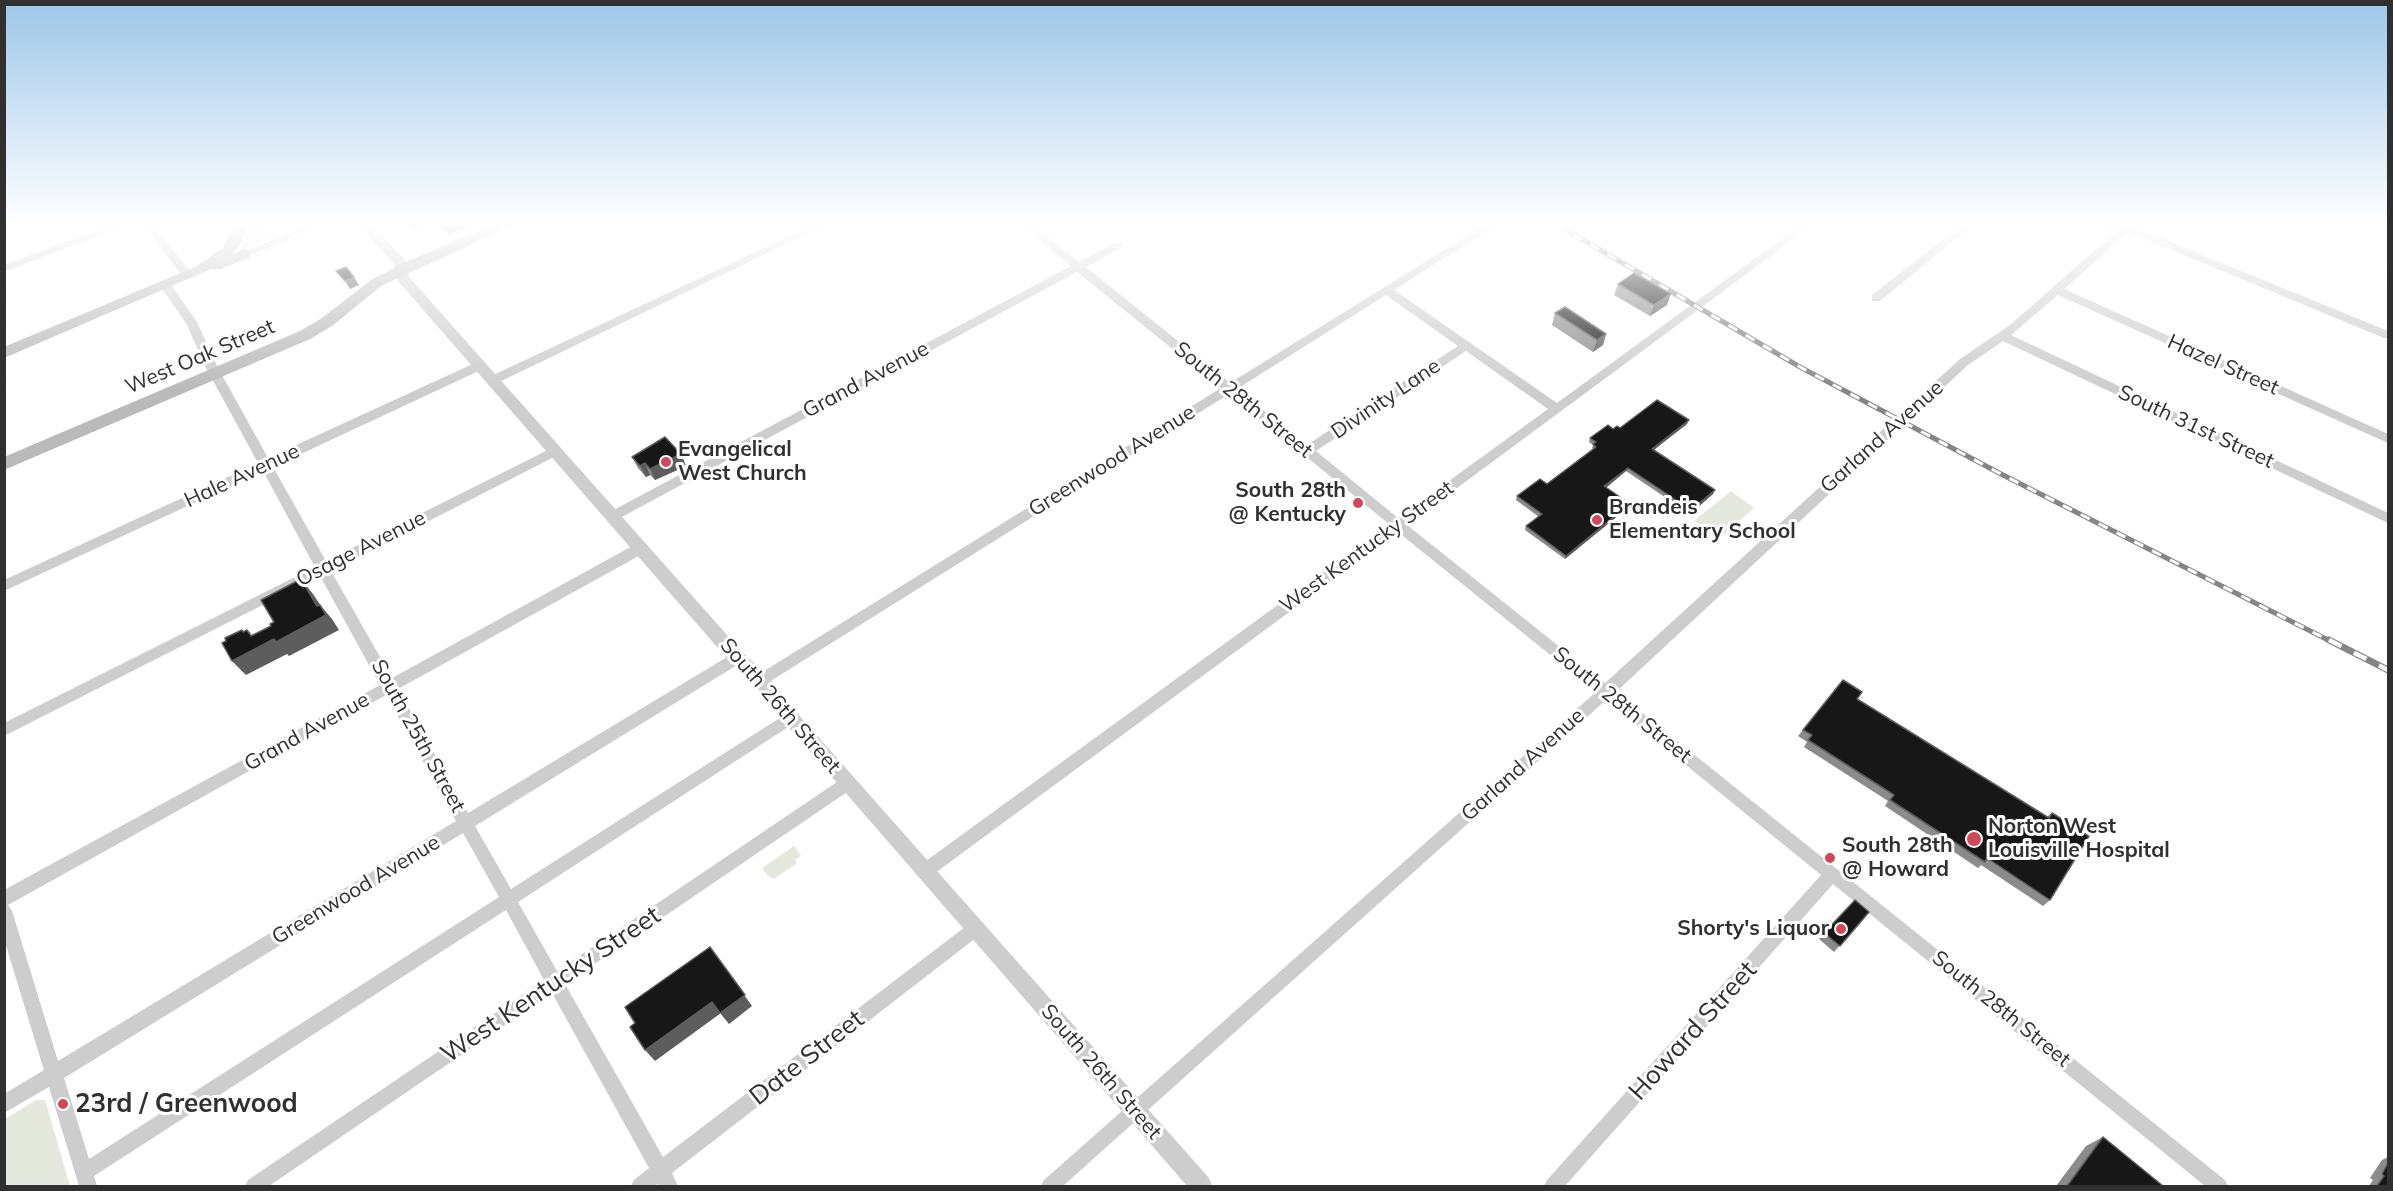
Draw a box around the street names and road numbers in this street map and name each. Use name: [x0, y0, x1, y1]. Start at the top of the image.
street label: West Oak Street: [121, 314, 279, 400]
street label: Hazel Street: [2163, 329, 2283, 401]
street label: Grand Avenue: [799, 336, 933, 424]
street label: South 28th Street: [1169, 336, 1317, 464]
street label: Divinity Lane: [1327, 353, 1445, 445]
street label: Garland Avenue: [1815, 375, 1949, 499]
street label: South 31st Street: [2114, 380, 2278, 474]
street label: Greenwood Avenue: [1024, 400, 1200, 522]
street label: Hale Avenue: [181, 438, 303, 514]
street label: West Kentucky Street: [1275, 476, 1459, 618]
street label: Osage Avenue: [292, 506, 430, 592]
street label: South 26th Street: [714, 633, 846, 779]
street label: South 28th Street: [1548, 641, 1696, 769]
street label: South 25th Street: [366, 655, 470, 817]
street label: Grand Avenue: [240, 687, 374, 777]
street label: Garland Avenue: [1456, 703, 1590, 827]
street label: Greenwood Avenue: [268, 830, 444, 950]
street label: West Kentucky Street: [435, 900, 667, 1070]
street label: South 28th Street: [1927, 945, 2075, 1073]
street label: Howard Street: [1623, 955, 1763, 1107]
street label: South 26th Street: [1035, 999, 1167, 1145]
street label: Date Street: [743, 1004, 871, 1112]

